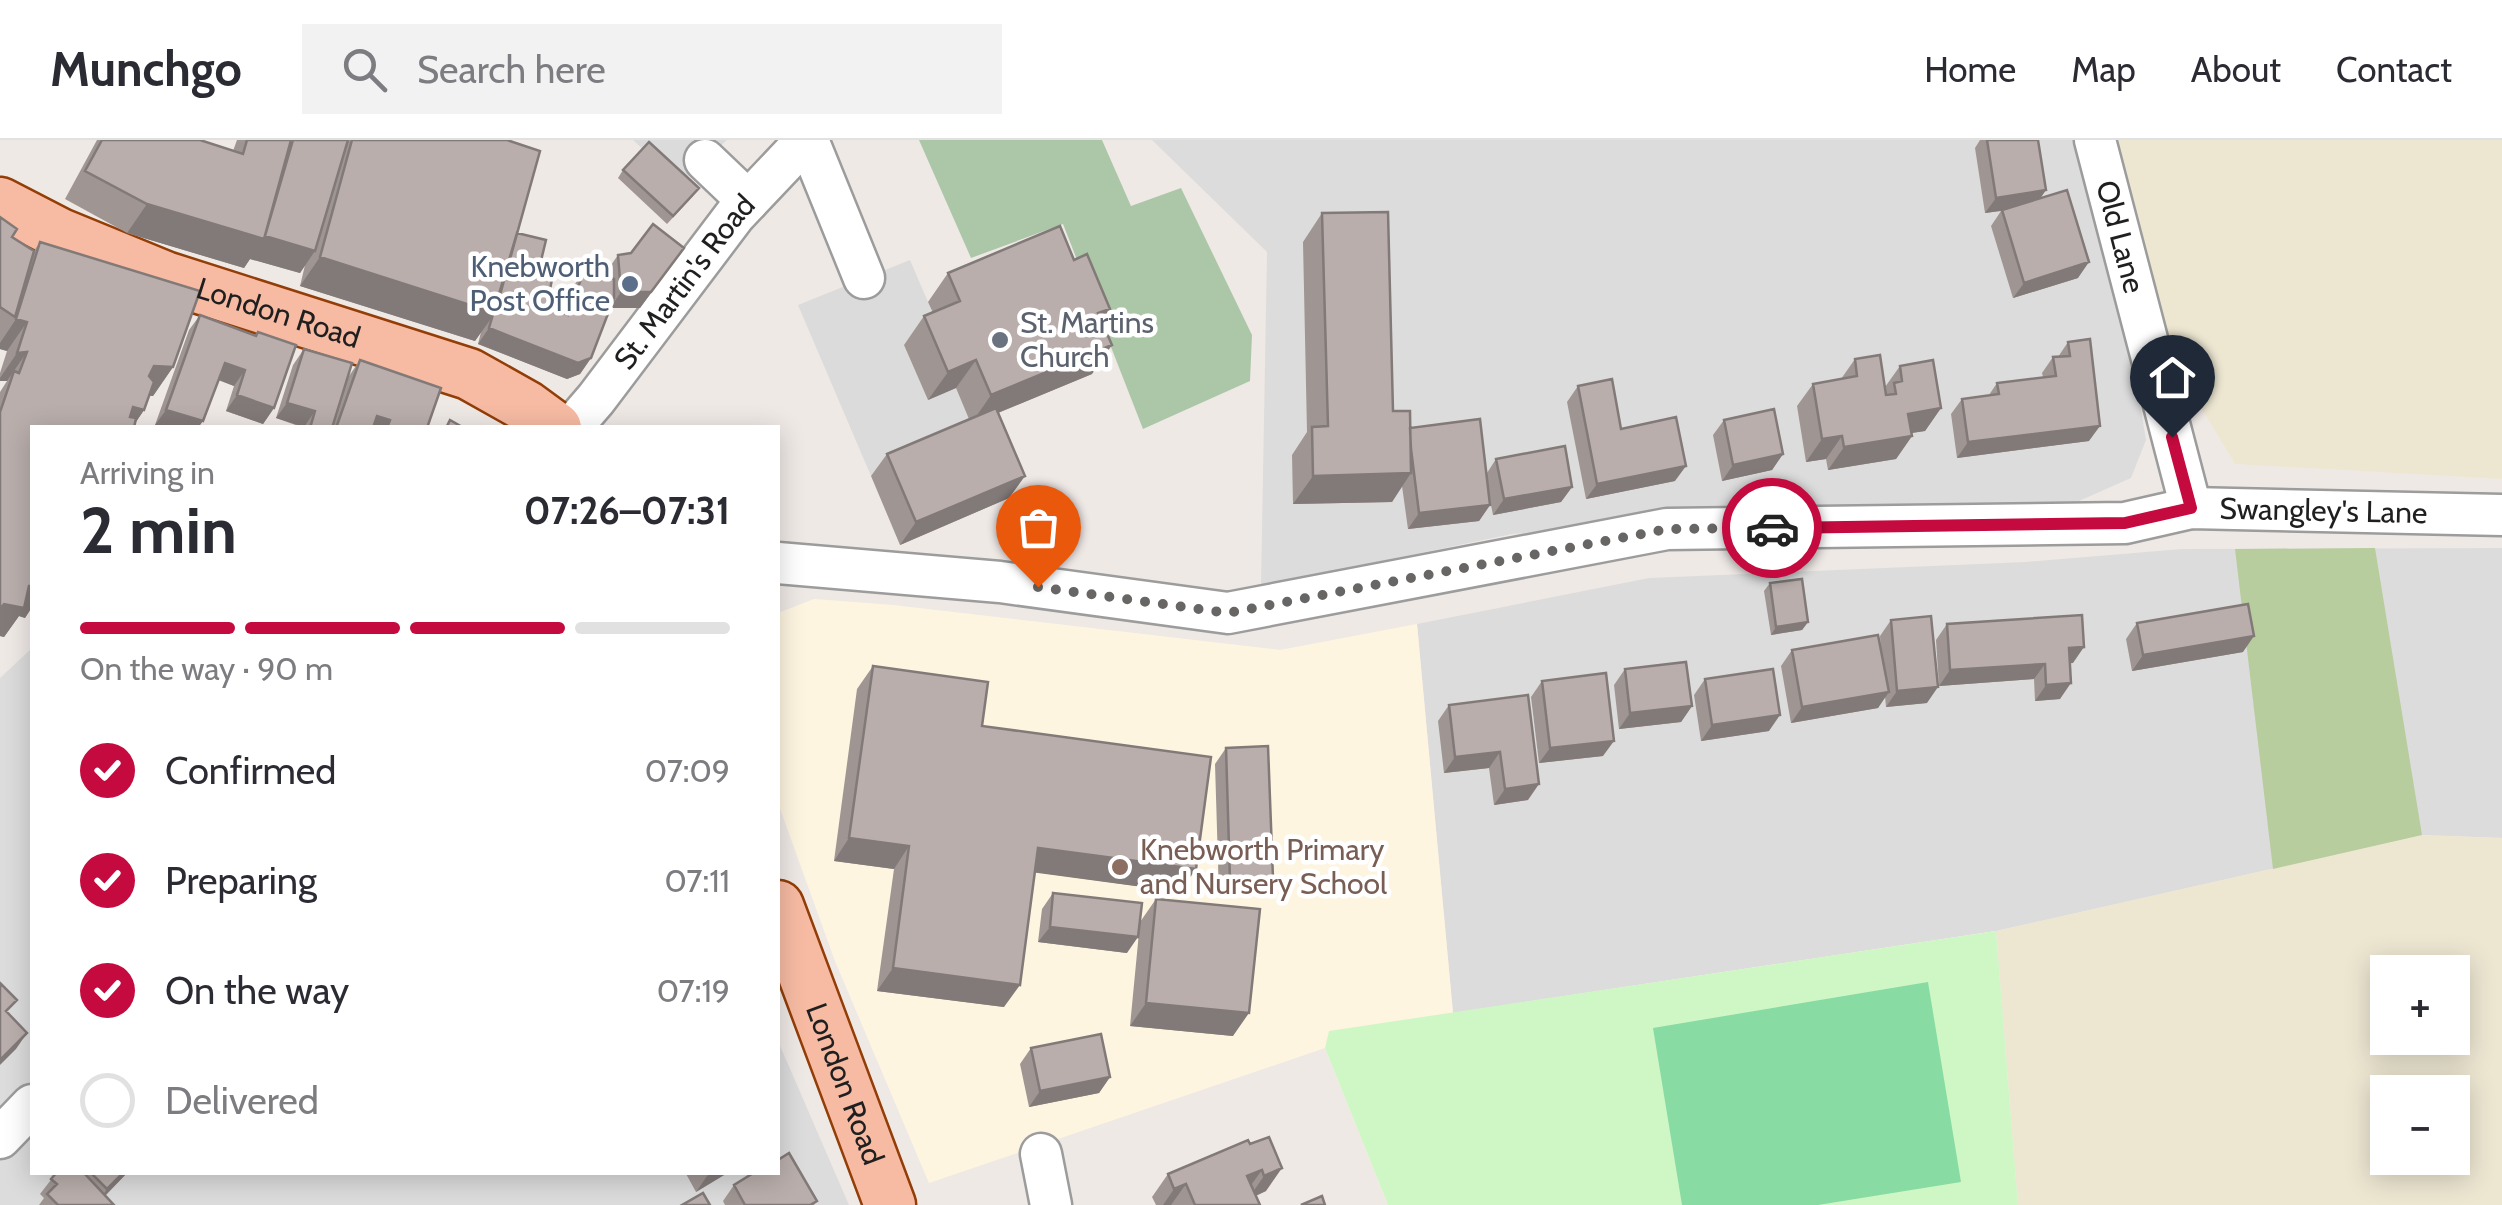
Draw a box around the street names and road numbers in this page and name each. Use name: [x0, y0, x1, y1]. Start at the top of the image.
street label: Old Lane: [2088, 176, 2153, 297]
street label: St. Martin's Road: [606, 187, 763, 377]
street label: London Road: [192, 269, 365, 356]
street label: Swangley's Lane: [2219, 490, 2428, 531]
street label: London Road: [798, 998, 892, 1170]

